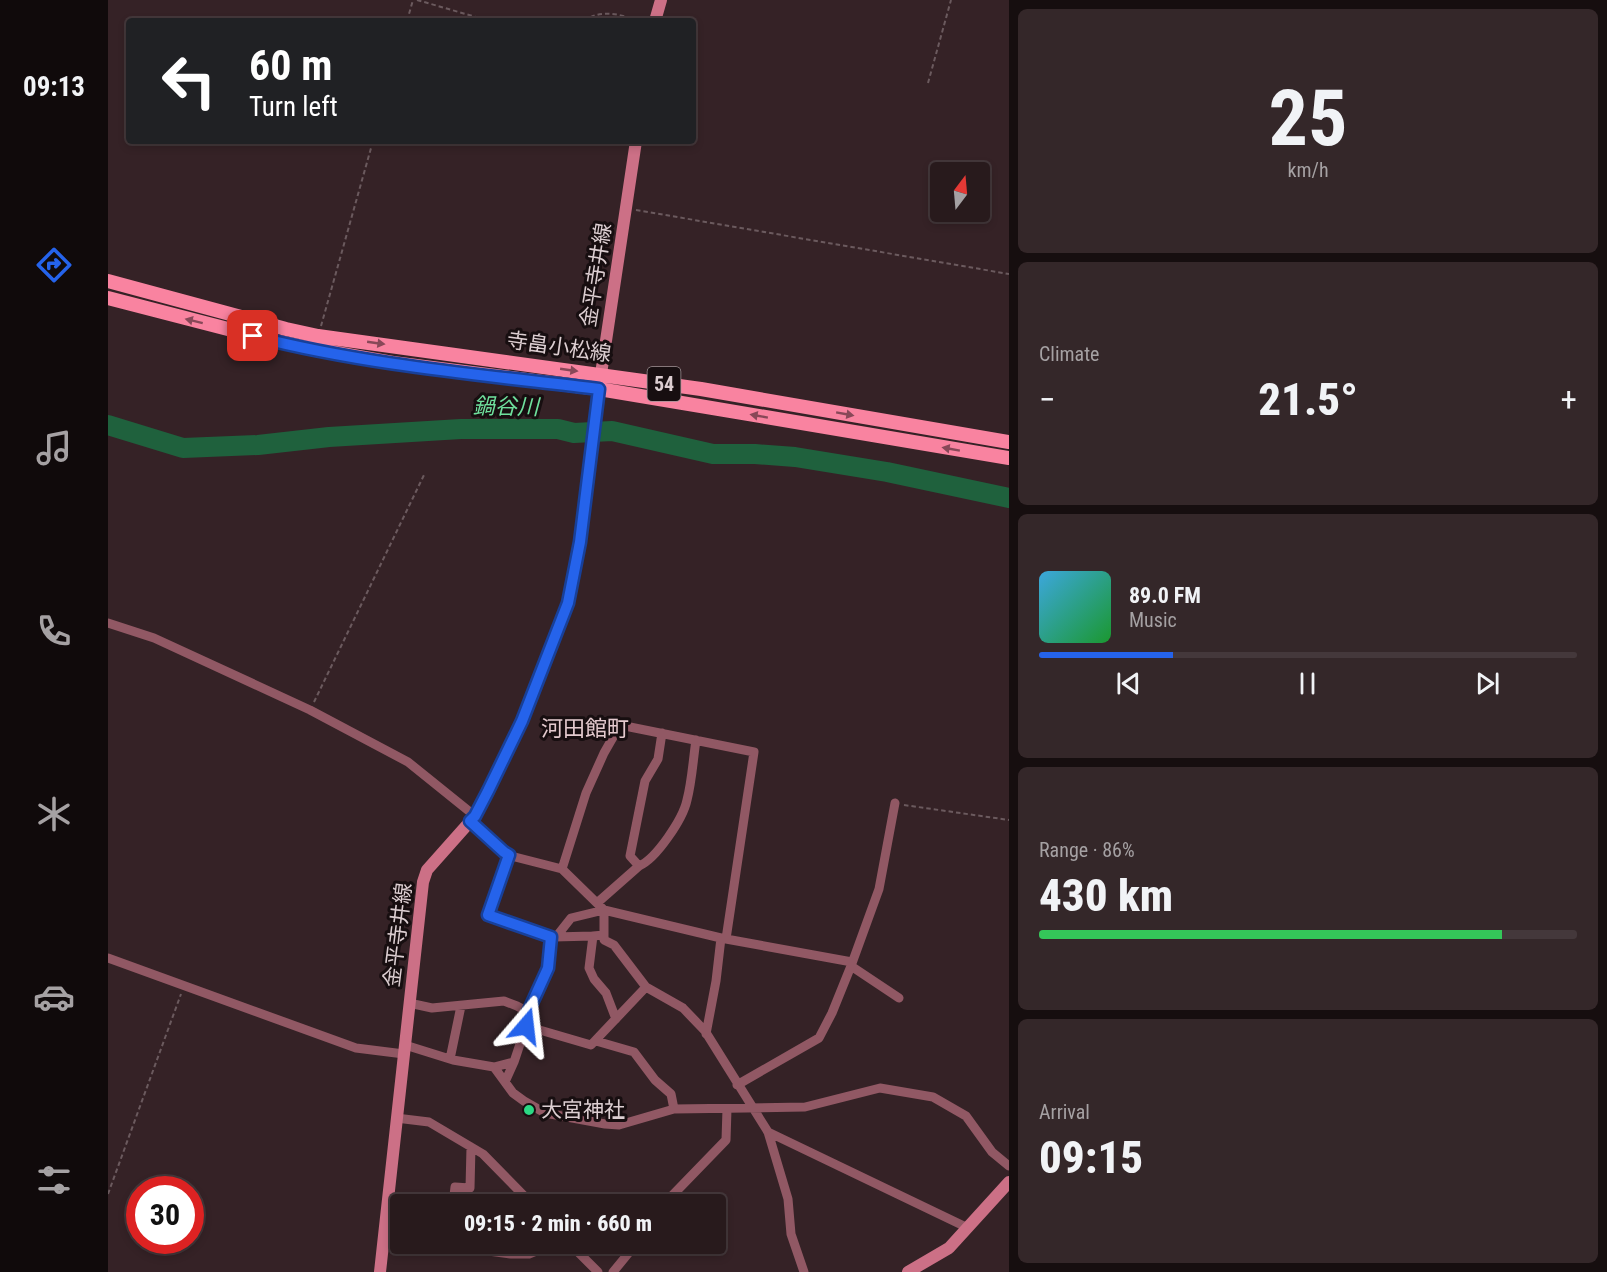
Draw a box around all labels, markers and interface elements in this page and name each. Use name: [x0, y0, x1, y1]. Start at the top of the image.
text: 60 m: [249, 41, 332, 90]
icon: left: [150, 42, 228, 120]
text: 09:13: [23, 71, 85, 103]
text: 25: [1269, 73, 1347, 164]
text: Turn left: [249, 91, 338, 123]
text: km/h: [1287, 158, 1329, 182]
north arrow: [930, 162, 990, 222]
map controls: [930, 162, 990, 222]
street label: 金平寺井線: [576, 221, 616, 329]
icon: directions: [33, 244, 75, 286]
pin: [227, 310, 278, 361]
one-way arrow: [185, 316, 203, 326]
icon: arrive: [236, 319, 269, 352]
street label: 寺畠小松線: [505, 328, 613, 366]
one-way arrow: [366, 339, 385, 348]
text: Climate: [1039, 342, 1099, 366]
one-way arrow: [560, 365, 579, 374]
road number: 54: [648, 367, 680, 401]
text: 21.5°: [1258, 373, 1358, 426]
text: −: [1039, 380, 1056, 419]
text: +: [1561, 380, 1577, 419]
water label: 鍋谷川: [473, 393, 541, 420]
one-way arrow: [835, 410, 854, 419]
one-way arrow: [749, 411, 768, 420]
icon: music: [33, 427, 75, 469]
one-way arrow: [941, 444, 960, 453]
text: 89.0 FM: [1129, 583, 1201, 608]
text: Music: [1129, 608, 1177, 632]
icon: phone: [33, 610, 75, 652]
icon: previous: [1112, 667, 1145, 700]
icon: pause: [1291, 667, 1324, 700]
icon: next: [1471, 667, 1504, 700]
district label: 河田館町: [541, 716, 629, 741]
icon: climate: [33, 793, 75, 835]
text: Range · 86%: [1039, 838, 1135, 862]
text: 430 km: [1039, 869, 1173, 922]
street label: 金平寺井線: [380, 881, 416, 989]
icon: car: [33, 976, 75, 1018]
position arrow: [494, 994, 558, 1058]
place label: 大宮神社: [541, 1098, 625, 1122]
text: Arrival: [1039, 1100, 1090, 1124]
marker: 大宮神社: [522, 1103, 536, 1117]
text: 09:15: [1039, 1131, 1143, 1184]
icon: filters: [33, 1159, 75, 1201]
speed limit sign: 30: [126, 1176, 204, 1254]
text: 09:15 · 2 min · 660 m: [464, 1211, 652, 1236]

